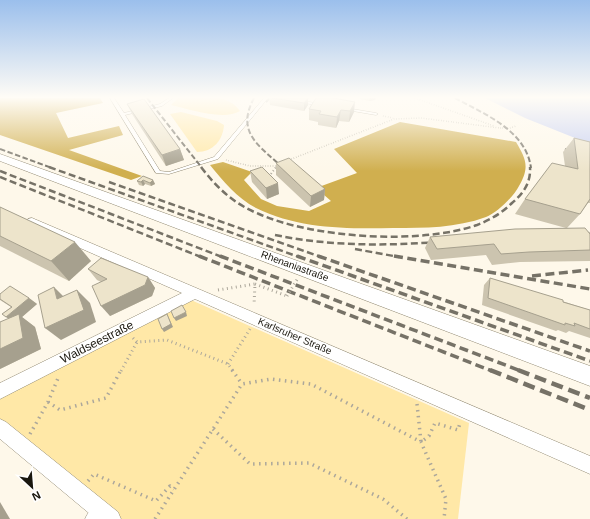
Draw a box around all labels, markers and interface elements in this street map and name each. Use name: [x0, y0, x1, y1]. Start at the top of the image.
street label: Rhenaniastraße: [260, 249, 331, 283]
street label: Karlsruher Straße: [257, 316, 334, 357]
street label: Waldseestraße: [58, 317, 136, 366]
north arrow: [12, 467, 52, 507]
text: N: [30, 489, 43, 503]

